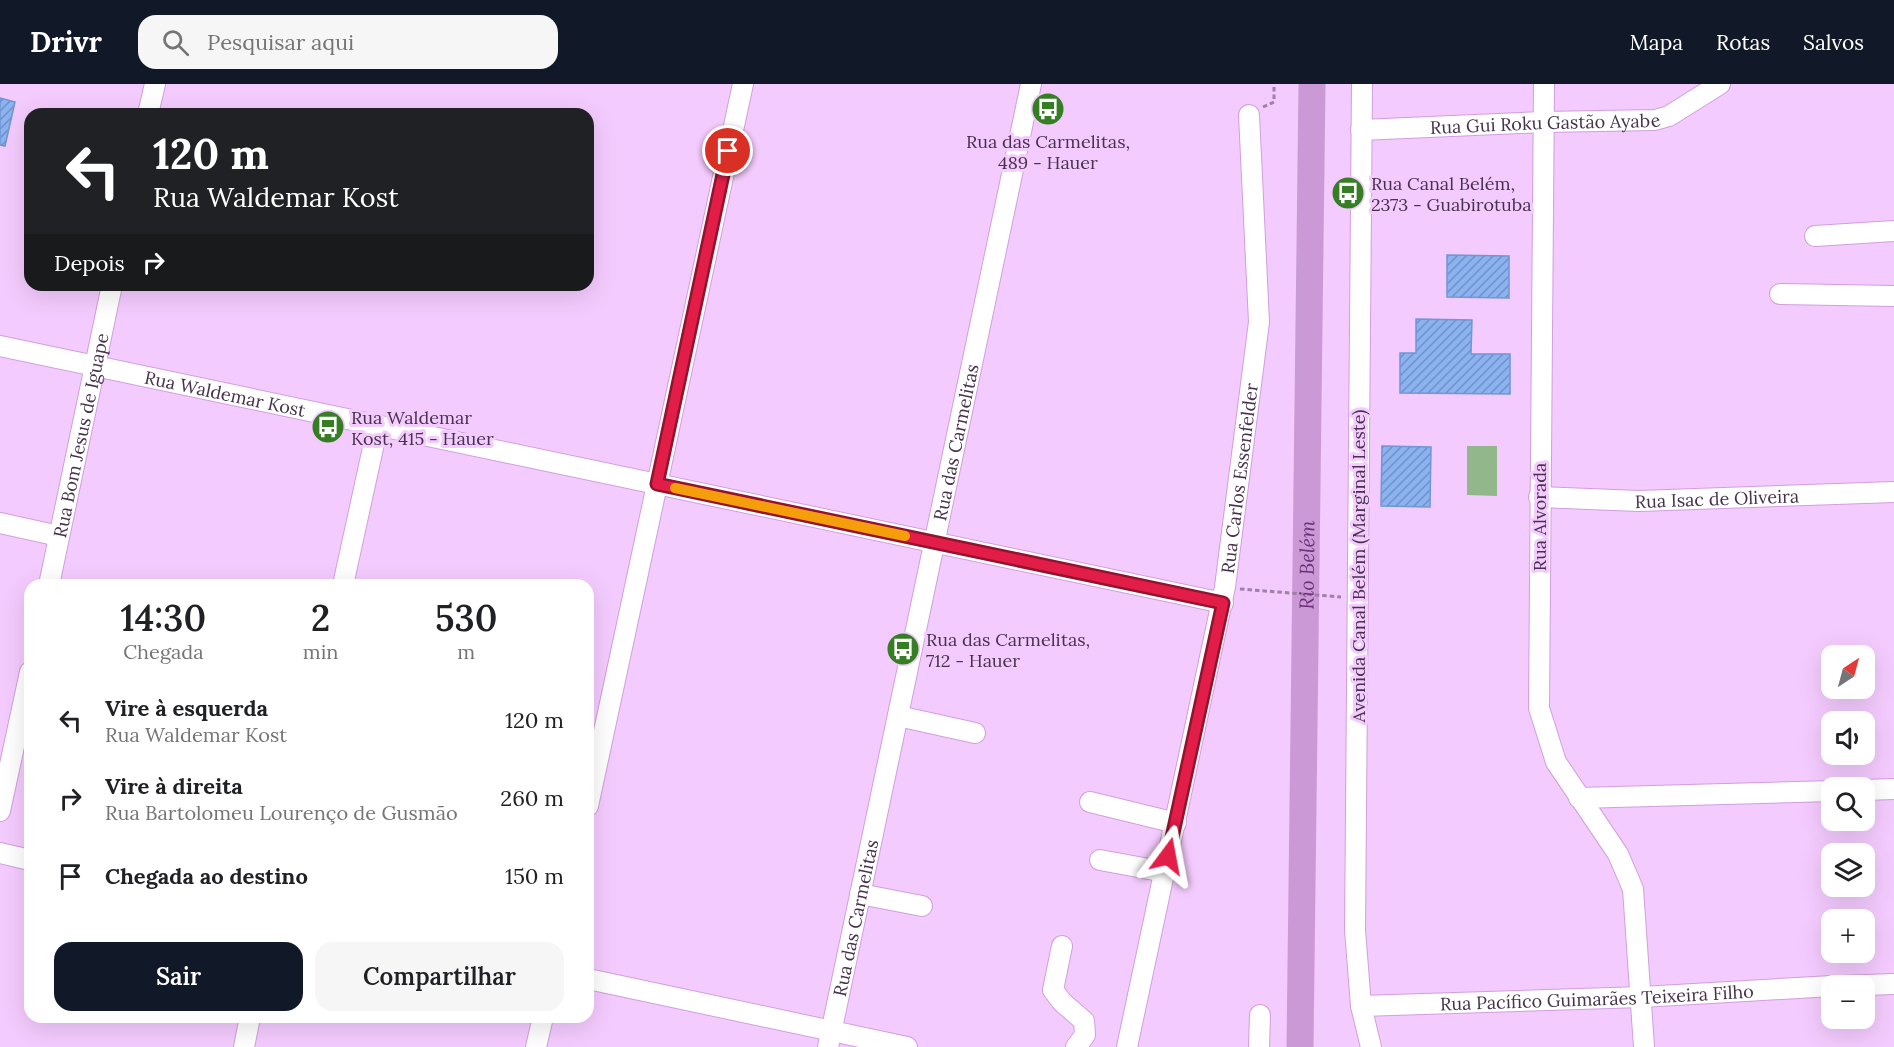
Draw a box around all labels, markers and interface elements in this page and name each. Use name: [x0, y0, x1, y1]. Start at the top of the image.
search box: [138, 15, 558, 69]
text: Drivr: [30, 24, 102, 60]
icon: search: [159, 26, 192, 59]
text: Pesquisar aqui: [207, 28, 354, 56]
text: Mapa: [1630, 29, 1683, 56]
text: Rotas: [1716, 29, 1770, 56]
text: Salvos: [1803, 29, 1864, 56]
bus stop icon: Rua das Carmelitas, 489 - Hauer: [1030, 91, 1066, 127]
street label: Rua Gui Roku Gastão Ayabe: [1429, 108, 1663, 138]
pin: [702, 125, 753, 176]
text: 120 m: [153, 127, 269, 181]
place label: Rua das Carmelitas, 489 - Hauer: [966, 130, 1130, 174]
icon: left: [54, 132, 132, 210]
icon: arrive: [711, 134, 744, 167]
place label: Rua Canal Belém, 2373 - Guabirotuba: [1371, 172, 1532, 216]
bus stop icon: Rua Canal Belém, 2373 - Guabirotuba: [1330, 175, 1366, 211]
text: Rua Waldemar Kost: [153, 180, 399, 214]
icon: right: [137, 246, 170, 279]
text: Depois: [54, 249, 125, 277]
street label: Rua Bom Jesus de Iguape: [48, 331, 113, 540]
street label: Rua das Carmelitas: [928, 362, 983, 523]
street label: Rua Waldemar Kost: [143, 365, 308, 421]
street label: Rua Carlos Essenfelder: [1215, 381, 1263, 575]
place label: Rua Waldemar Kost, 415 - Hauer: [351, 406, 494, 450]
bus stop icon: Rua Waldemar Kost, 415 - Hauer: [310, 409, 346, 445]
street label: Avenida Canal Belém (Marginal Leste): [1347, 409, 1370, 724]
street label: Rua Alvorada: [1528, 463, 1551, 571]
street label: Rua Isac de Oliveira: [1634, 484, 1799, 513]
water label: Rio Belém: [1293, 520, 1319, 610]
text: 14:30: [121, 595, 206, 641]
text: 2: [311, 595, 330, 641]
text: 530: [435, 595, 497, 641]
place label: Rua das Carmelitas, 712 - Hauer: [926, 628, 1090, 672]
bus stop icon: Rua das Carmelitas, 712 - Hauer: [885, 631, 921, 667]
text: Chegada: [123, 639, 204, 664]
text: min: [303, 639, 338, 664]
text: m: [457, 639, 475, 664]
north arrow: [1821, 645, 1875, 699]
map controls: [1821, 645, 1875, 1029]
text: Vire à esquerda: [105, 694, 268, 722]
icon: left: [54, 704, 87, 737]
text: 120 m: [505, 706, 564, 734]
button: sound: [1821, 711, 1875, 765]
text: Rua Waldemar Kost: [105, 722, 287, 747]
text: Vire à direita: [105, 772, 243, 800]
button: search: [1821, 777, 1875, 831]
icon: right: [54, 782, 87, 815]
text: 260 m: [500, 784, 564, 812]
text: Rua Bartolomeu Lourenço de Gusmão: [105, 800, 458, 825]
position arrow: [1136, 824, 1200, 888]
street label: Rua das Carmelitas: [828, 837, 883, 998]
button: layers: [1821, 843, 1875, 897]
icon: arrive: [54, 860, 87, 893]
text: Chegada ao destino: [105, 862, 308, 890]
text: 150 m: [505, 862, 564, 890]
button: +: [1821, 909, 1875, 963]
button: Sair: [54, 942, 303, 1011]
button: Compartilhar: [315, 942, 564, 1011]
button: −: [1821, 975, 1875, 1029]
street label: Rua Pacífico Guimarães Teixeira Filho: [1440, 979, 1754, 1015]

